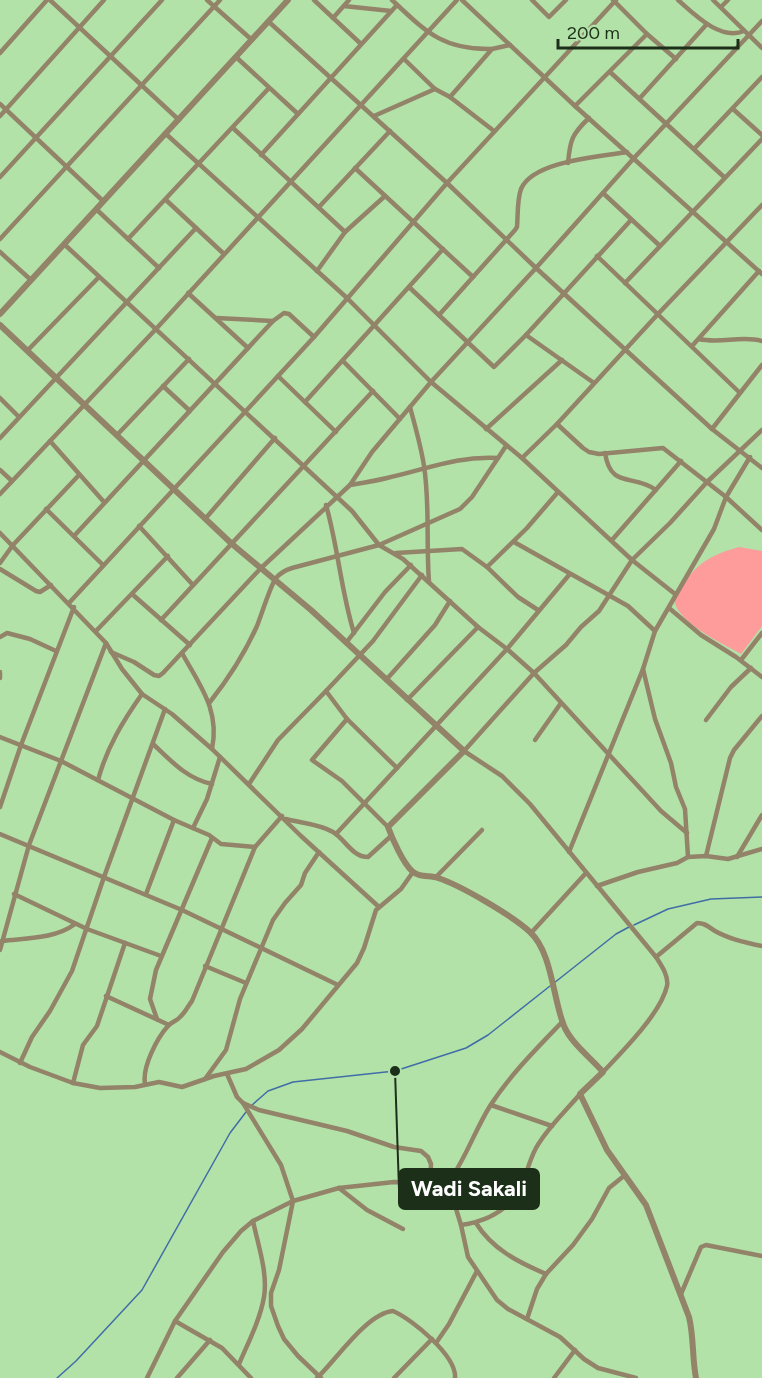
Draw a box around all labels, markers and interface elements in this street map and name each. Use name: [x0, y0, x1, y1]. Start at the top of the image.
scale bar: [558, 12, 738, 50]
text: 200 m: [567, 22, 620, 44]
callout: Wadi Sakali: [399, 1169, 539, 1209]
text: Wadi Sakali: [411, 1175, 527, 1202]

